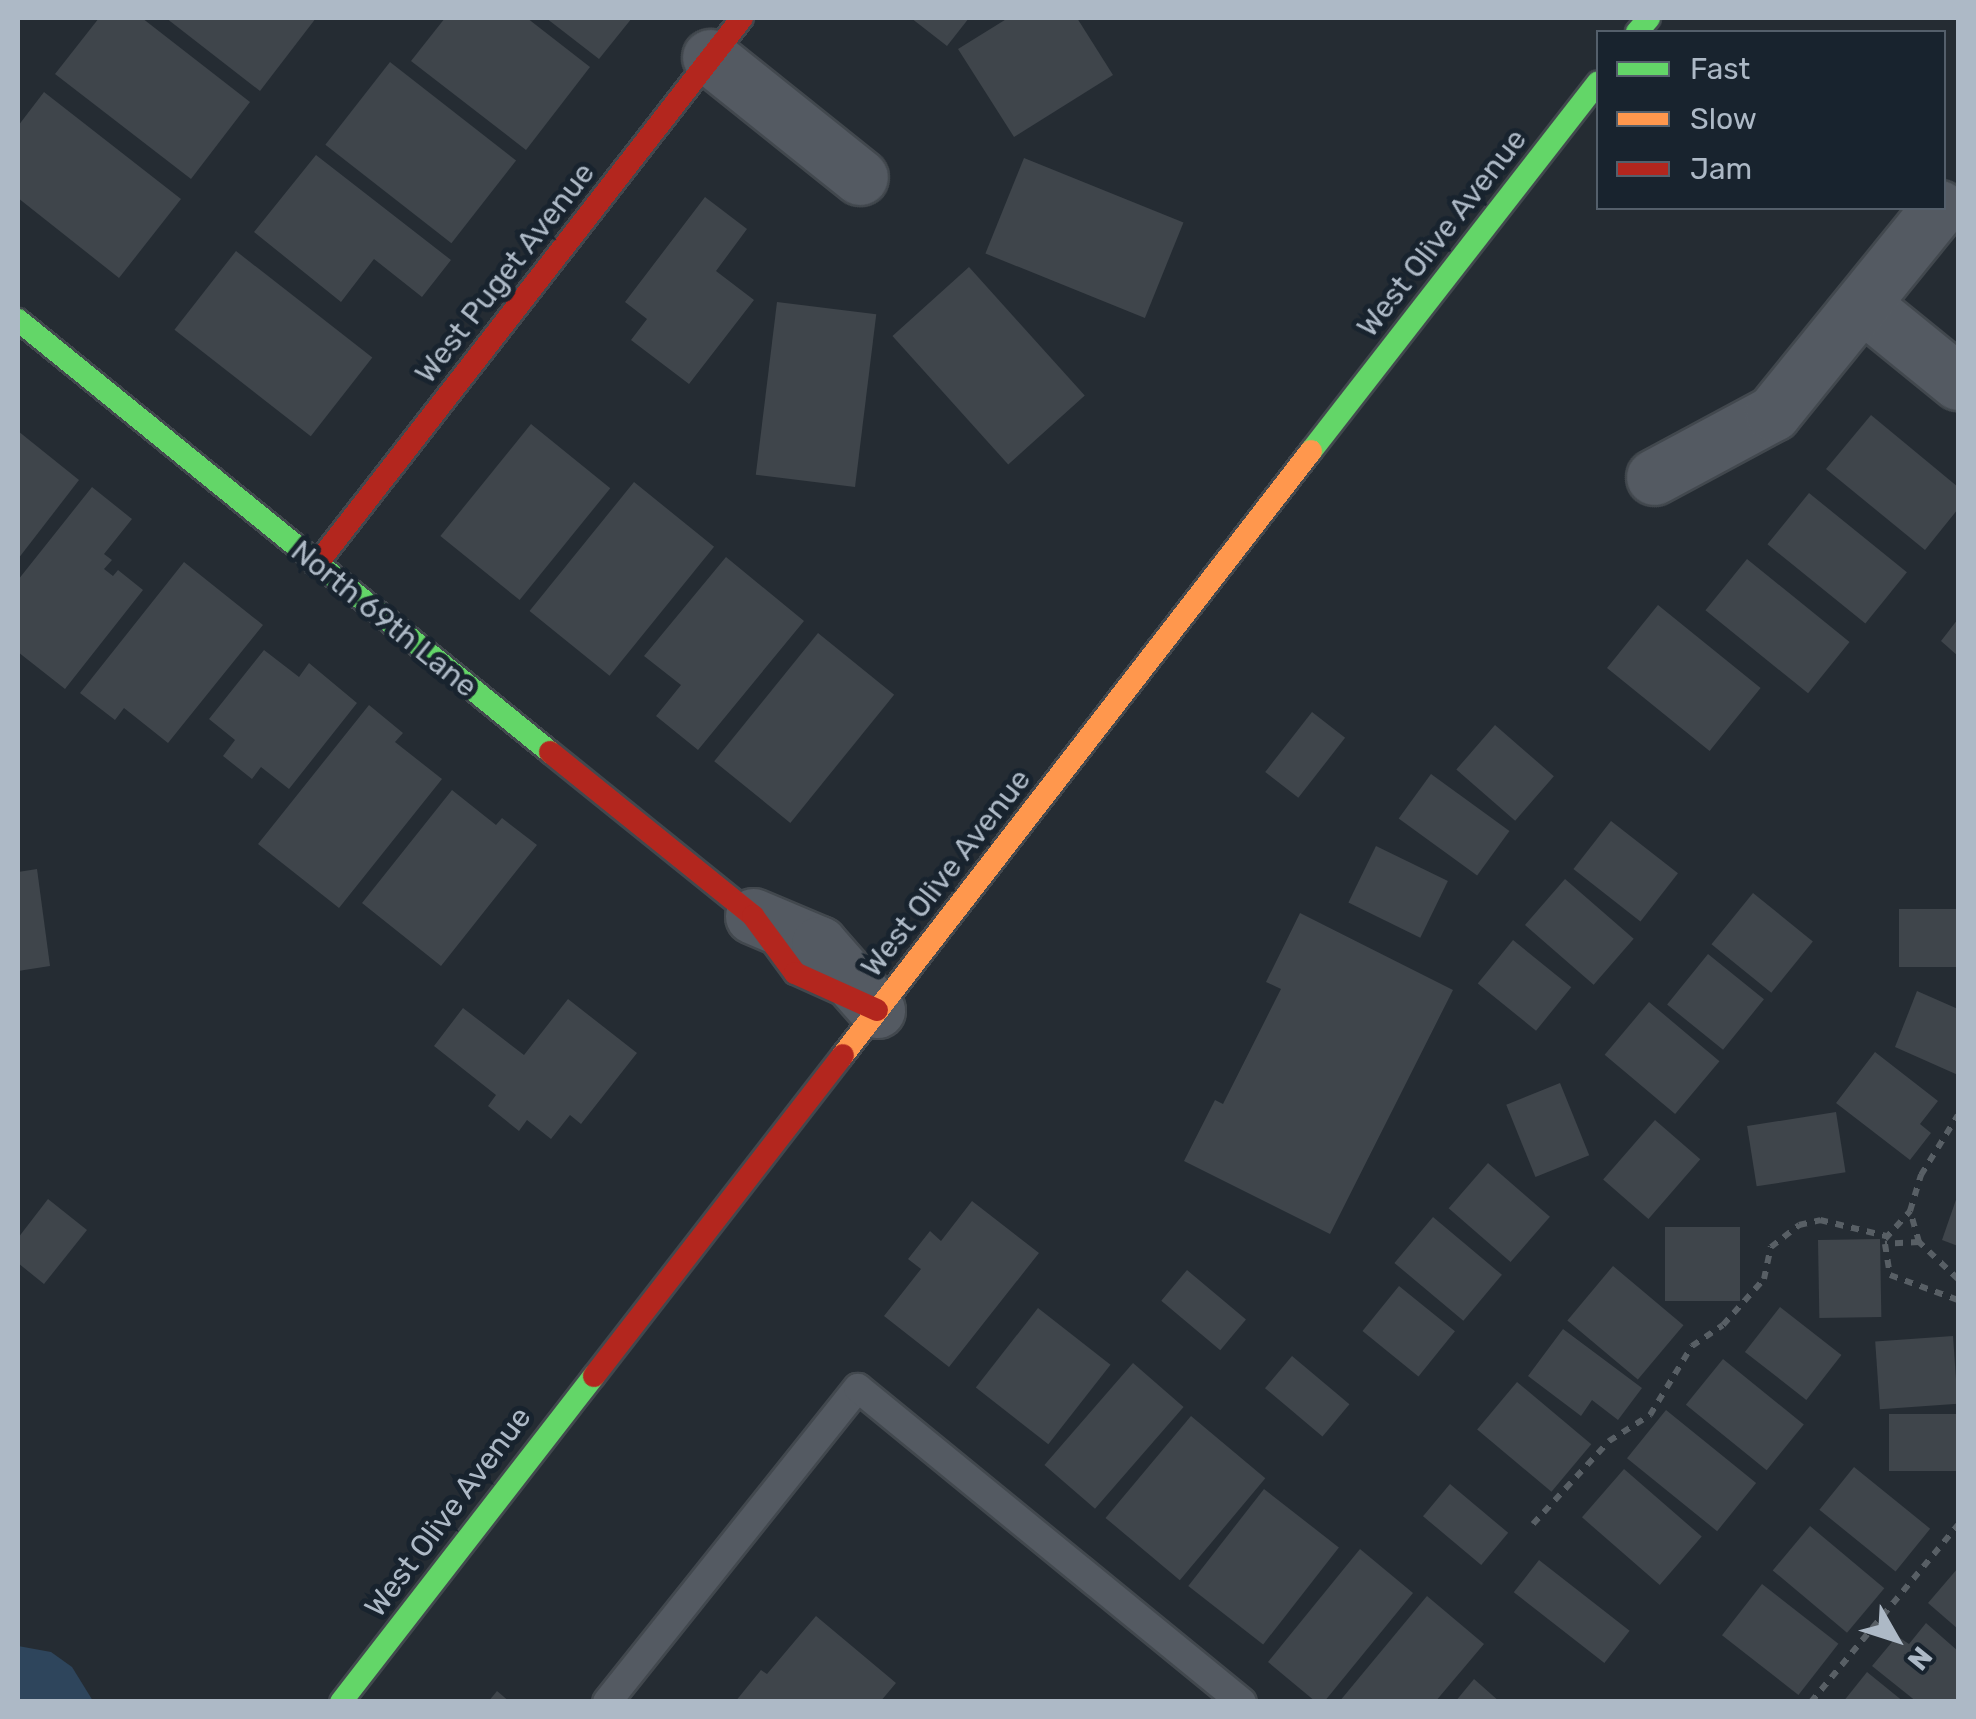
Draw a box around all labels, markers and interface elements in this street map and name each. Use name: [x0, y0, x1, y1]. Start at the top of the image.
legend: [1596, 30, 1946, 210]
text: Fast: [1690, 51, 1750, 87]
text: Slow: [1690, 101, 1757, 137]
street label: West Olive Avenue: [1349, 122, 1535, 344]
text: Jam: [1690, 151, 1752, 187]
street label: West Puget Avenue: [408, 155, 602, 391]
street label: North 69th Lane: [284, 533, 484, 705]
street label: West Olive Avenue: [853, 762, 1039, 984]
street label: West Olive Avenue: [357, 1399, 539, 1625]
north arrow: [1846, 1589, 1946, 1689]
text: N: [1901, 1640, 1939, 1676]

